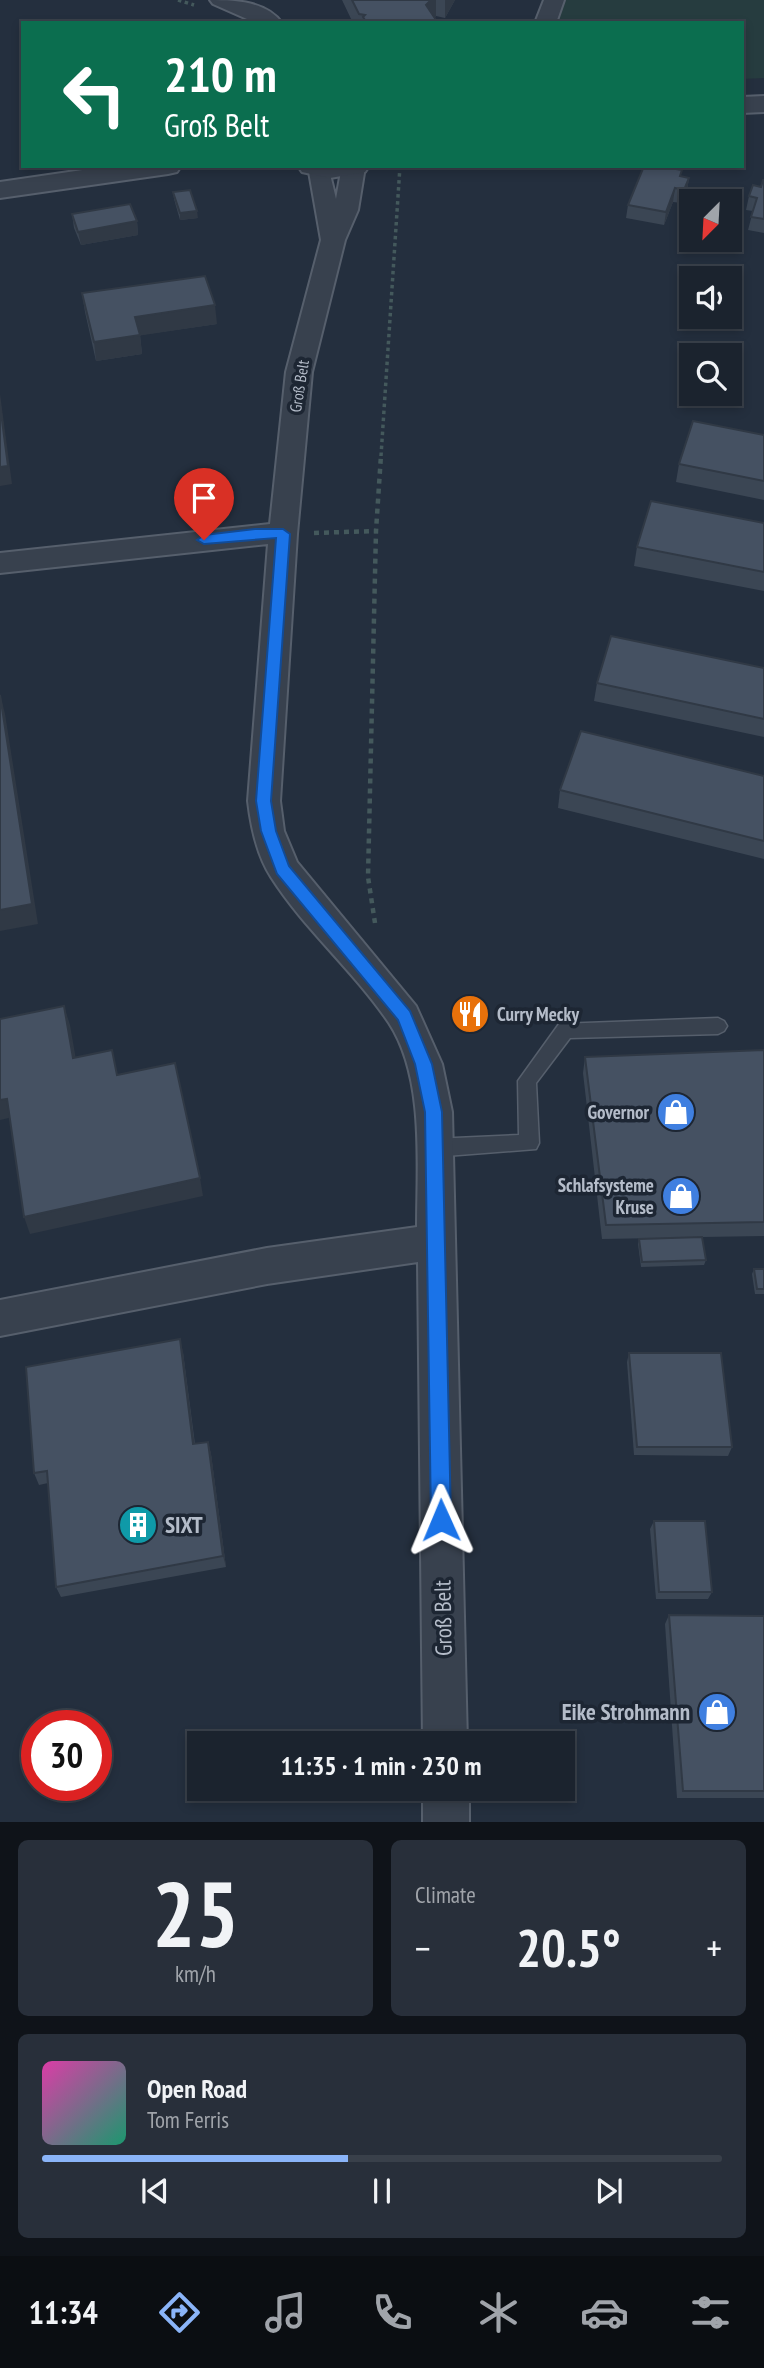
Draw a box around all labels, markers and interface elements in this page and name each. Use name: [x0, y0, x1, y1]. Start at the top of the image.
text: 210 m: [164, 42, 277, 106]
icon: left: [49, 49, 140, 140]
text: Groß Belt: [164, 104, 269, 146]
north arrow: [679, 189, 742, 252]
map controls: [679, 189, 742, 406]
button: sound: [679, 266, 742, 329]
button: search: [679, 343, 742, 406]
street label: Groß Belt: [285, 358, 313, 414]
pin: [174, 468, 234, 540]
icon: arrive: [185, 479, 223, 517]
restaurant icon: Curry Mecky: [449, 993, 491, 1035]
place label: Curry Mecky: [497, 1002, 580, 1026]
shop icon: Governor: [655, 1091, 697, 1133]
place label: Governor: [587, 1100, 649, 1124]
place label: Schlafsysteme Kruse: [558, 1173, 654, 1219]
shop icon: Schlafsysteme Kruse: [660, 1175, 702, 1217]
position arrow: [404, 1483, 478, 1557]
building icon: SIXT: [117, 1504, 159, 1546]
place label: SIXT: [165, 1510, 203, 1539]
street label: Groß Belt: [427, 1579, 458, 1656]
shop icon: Eike Strohmann: [696, 1691, 738, 1733]
place label: Eike Strohmann: [562, 1697, 690, 1726]
speed limit sign: 30: [21, 1710, 112, 1801]
text: 11:35 · 1 min · 230 m: [281, 1749, 481, 1782]
text: 25: [152, 1854, 239, 1972]
text: Climate: [415, 1880, 476, 1909]
text: 20.5°: [516, 1914, 621, 1981]
text: −: [415, 1923, 431, 1972]
text: +: [706, 1923, 722, 1972]
text: km/h: [175, 1959, 216, 1988]
text: Open Road: [147, 2072, 247, 2105]
text: Tom Ferris: [147, 2105, 229, 2134]
icon: previous: [136, 2172, 174, 2210]
icon: pause: [363, 2172, 401, 2210]
icon: next: [590, 2172, 628, 2210]
icon: directions: [155, 2288, 204, 2337]
icon: music: [261, 2288, 310, 2337]
icon: phone: [368, 2288, 417, 2337]
icon: climate: [474, 2288, 523, 2337]
icon: car: [580, 2288, 629, 2337]
icon: filters: [686, 2288, 735, 2337]
text: 11:34: [29, 2291, 98, 2333]

